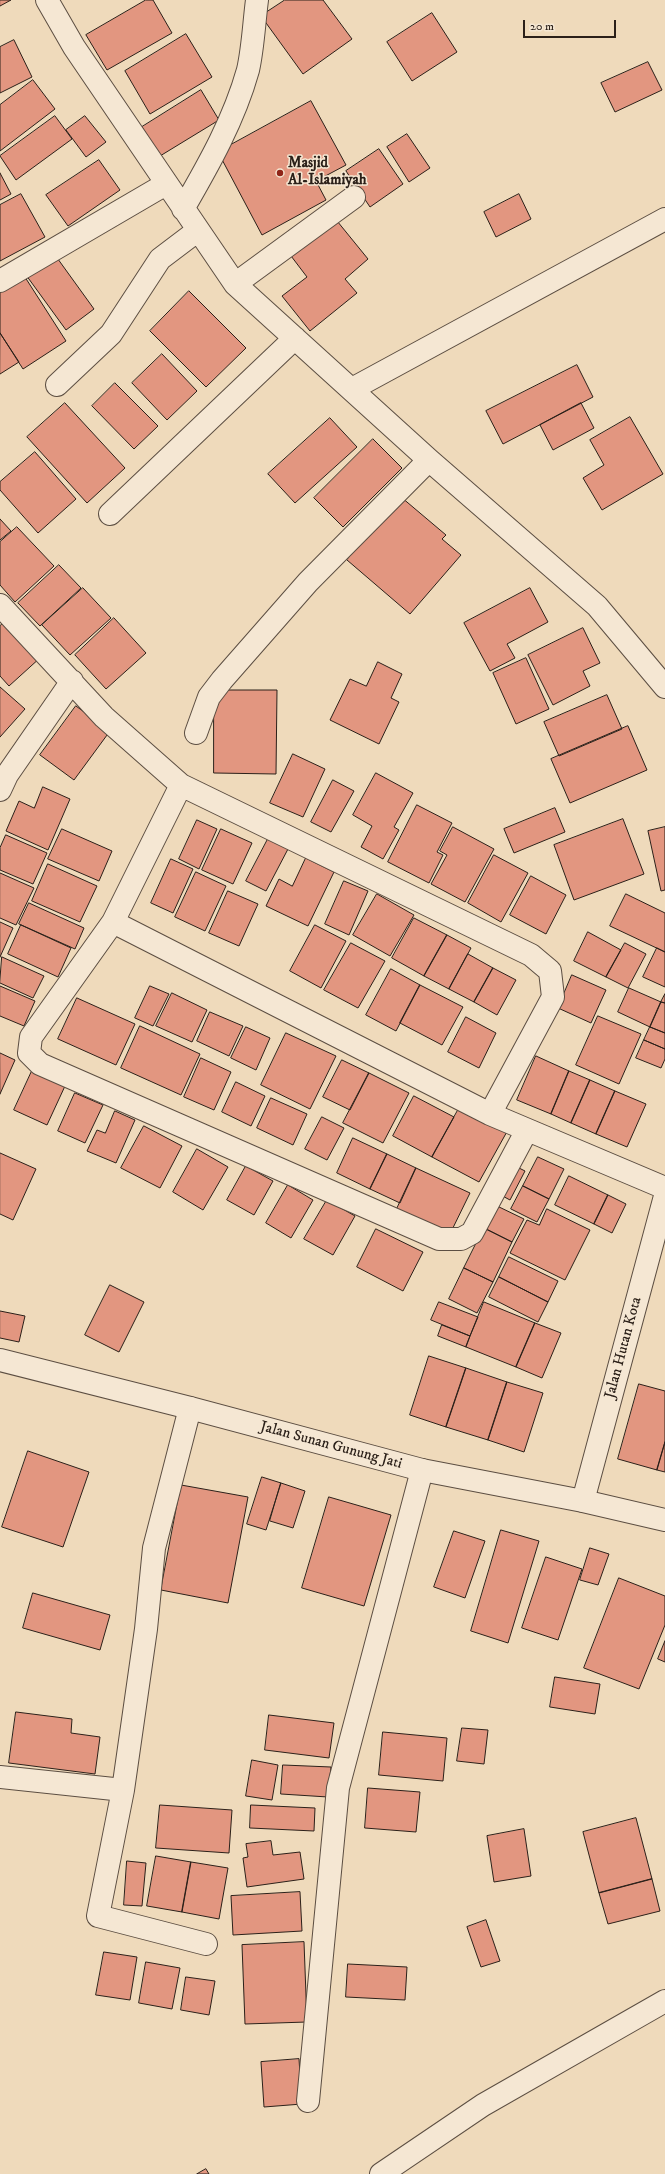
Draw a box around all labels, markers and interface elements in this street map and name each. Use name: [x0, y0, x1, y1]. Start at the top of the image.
scale bar: [525, 12, 618, 38]
text: 20 m: [530, 19, 554, 34]
place label: Masjid Al-Islamiyah: [288, 155, 367, 190]
marker: Masjid Al-Islamiyah: [275, 168, 285, 178]
street label: Jalan Hutan Kota: [602, 1295, 646, 1401]
street label: Jalan Sunan Gunung Jati: [258, 1418, 404, 1474]

